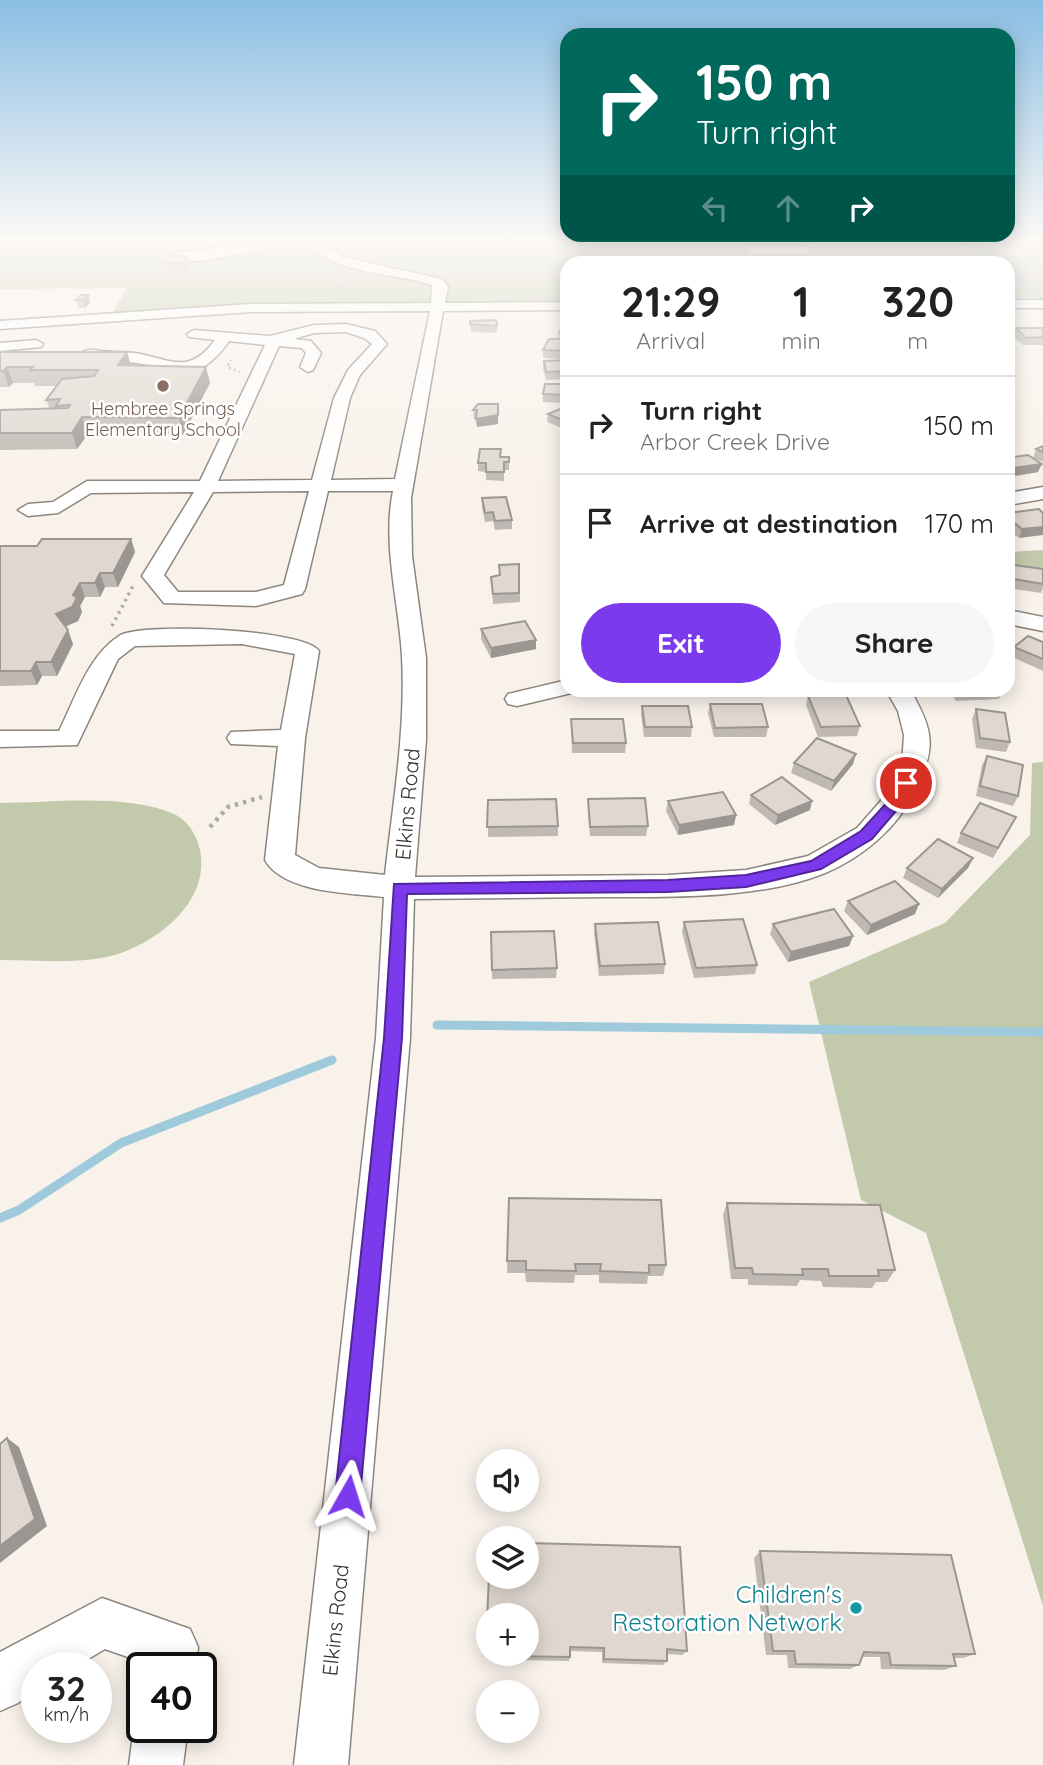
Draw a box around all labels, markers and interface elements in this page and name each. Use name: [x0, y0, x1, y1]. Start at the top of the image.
text: 150 m: [696, 51, 832, 112]
icon: right: [581, 56, 672, 147]
text: Turn right: [696, 112, 837, 152]
icon: left: [696, 189, 734, 227]
icon: ahead: [769, 189, 807, 227]
icon: right: [842, 189, 880, 227]
text: 21:29: [621, 275, 720, 328]
text: 1: [793, 275, 809, 328]
text: 320: [882, 275, 954, 328]
text: Arrival: [636, 326, 705, 355]
text: min: [782, 326, 821, 355]
text: m: [907, 326, 928, 355]
marker: Hembree Springs Elementary School: [155, 378, 171, 394]
text: Turn right: [640, 394, 762, 427]
place label: Hembree Springs Elementary School: [85, 397, 241, 441]
icon: right: [581, 406, 619, 444]
text: 150 m: [924, 409, 994, 442]
text: Arbor Creek Drive: [640, 427, 830, 456]
icon: arrive: [581, 504, 619, 542]
text: Arrive at destination: [640, 507, 898, 540]
text: 170 m: [925, 507, 994, 540]
button: Exit: [581, 603, 781, 683]
button: Share: [795, 603, 994, 683]
street label: Elkins Road: [389, 747, 425, 861]
pin: [876, 753, 936, 813]
icon: arrive: [887, 764, 925, 802]
map controls: [476, 1449, 539, 1743]
button: sound: [476, 1449, 539, 1512]
position arrow: [311, 1459, 385, 1533]
button: layers: [476, 1526, 539, 1589]
street label: Elkins Road: [316, 1563, 354, 1677]
place label: Children's Restoration Network: [612, 1579, 842, 1637]
marker: Children's Restoration Network: [848, 1600, 864, 1616]
button: +: [476, 1603, 539, 1666]
speed limit sign: 40: [126, 1652, 217, 1743]
text: 32: [47, 1666, 86, 1710]
button: −: [476, 1680, 539, 1743]
text: km/h: [44, 1703, 89, 1726]

